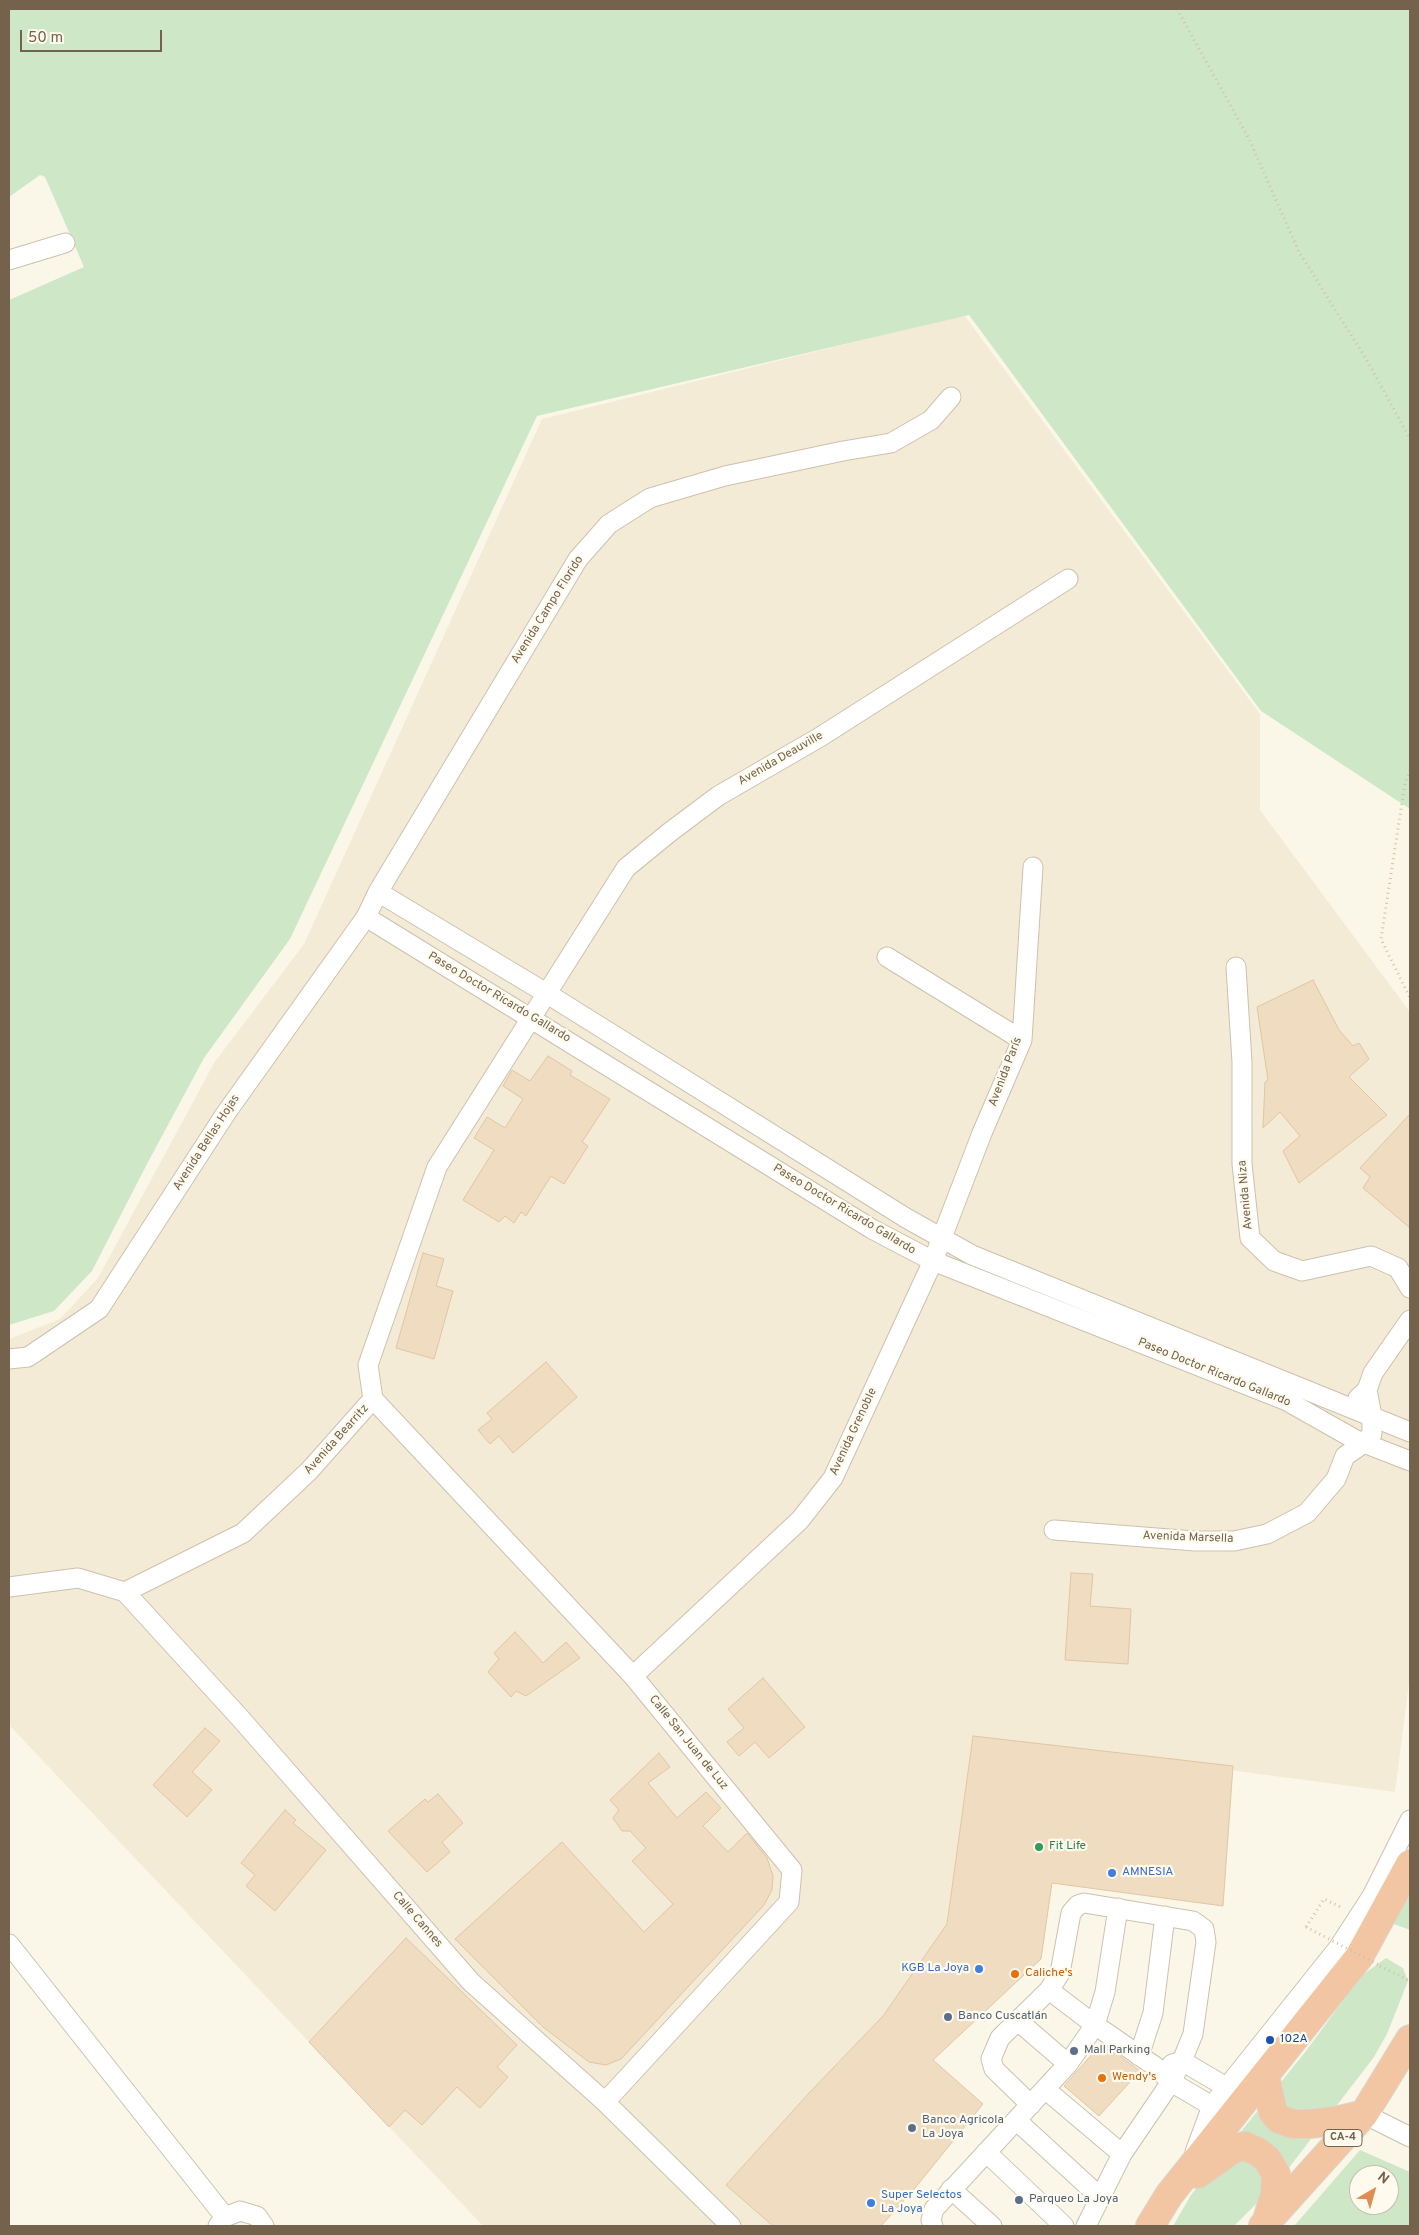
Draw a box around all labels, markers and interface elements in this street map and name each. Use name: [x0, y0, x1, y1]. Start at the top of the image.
scale bar: [22, 20, 165, 52]
text: 50 m: [28, 29, 63, 48]
street label: Avenida Campo Florido: [509, 553, 587, 667]
street label: Avenida Deauville: [736, 729, 826, 789]
street label: Paseo Doctor Ricardo Gallardo: [425, 950, 573, 1046]
street label: Avenida París: [986, 1035, 1026, 1109]
street label: Avenida Bellas Hojas: [171, 1092, 243, 1194]
street label: Avenida Niza: [1236, 1160, 1256, 1230]
street label: Paseo Doctor Ricardo Gallardo: [770, 1162, 918, 1258]
street label: Paseo Doctor Ricardo Gallardo: [1135, 1336, 1293, 1410]
street label: Avenida Grenoble: [827, 1386, 881, 1478]
street label: Avenida Bearritz: [302, 1402, 372, 1478]
street label: Avenida Marsella: [1142, 1529, 1234, 1547]
street label: Calle San Juan de Luz: [645, 1693, 731, 1793]
place label: Fit Life: [1049, 1840, 1086, 1854]
marker: Fit Life: [1033, 1841, 1045, 1853]
place label: AMNESIA: [1122, 1866, 1174, 1880]
marker: AMNESIA: [1106, 1867, 1118, 1879]
street label: Calle Cannes: [389, 1889, 445, 1951]
place label: KGB La Joya: [901, 1962, 969, 1976]
marker: KGB La Joya: [973, 1963, 985, 1975]
place label: Caliche's: [1025, 1967, 1073, 1981]
marker: Caliche's: [1009, 1968, 1021, 1980]
place label: Banco Cuscatlán: [958, 2010, 1048, 2024]
marker: Banco Cuscatlán: [942, 2011, 954, 2023]
place label: 102A: [1280, 2033, 1308, 2047]
marker: 102A: [1264, 2034, 1276, 2046]
place label: Mall Parking: [1084, 2044, 1150, 2058]
marker: Mall Parking: [1068, 2045, 1080, 2057]
place label: Wendy's: [1112, 2071, 1157, 2085]
marker: Wendy's: [1096, 2072, 1108, 2084]
place label: Banco Agricola La Joya: [922, 2114, 1004, 2142]
marker: Banco Agricola La Joya: [906, 2122, 918, 2134]
road number: CA-4: [1324, 2130, 1362, 2146]
north arrow: [1349, 2165, 1399, 2215]
text: N: [1374, 2169, 1392, 2188]
place label: Super Selectos La Joya: [881, 2189, 962, 2217]
place label: Parqueo La Joya: [1029, 2193, 1118, 2207]
marker: Parqueo La Joya: [1013, 2194, 1025, 2206]
marker: Super Selectos La Joya: [865, 2197, 877, 2209]

